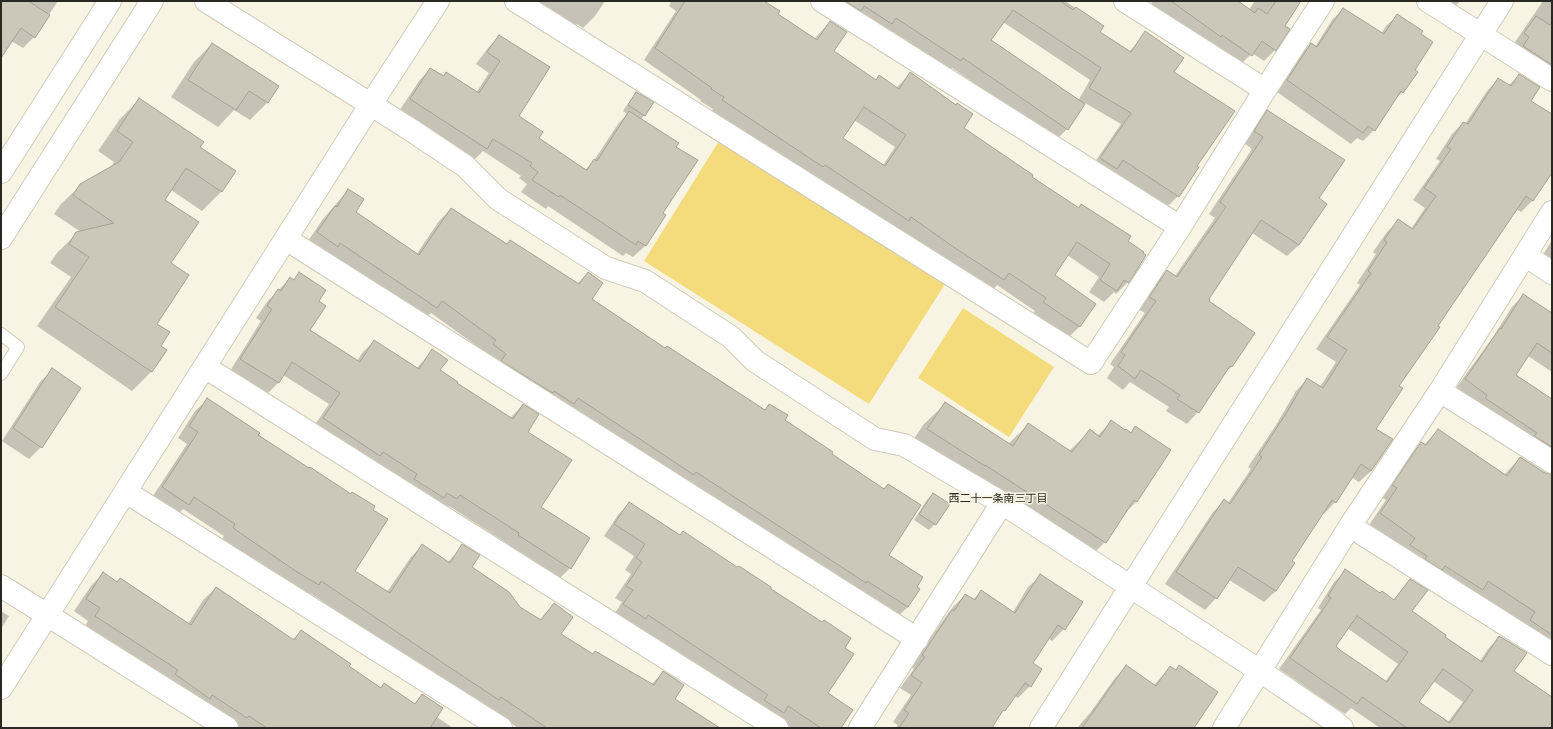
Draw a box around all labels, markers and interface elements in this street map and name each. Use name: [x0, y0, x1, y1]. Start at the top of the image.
district label: 西二十一条南三丁目: [949, 492, 1047, 506]

